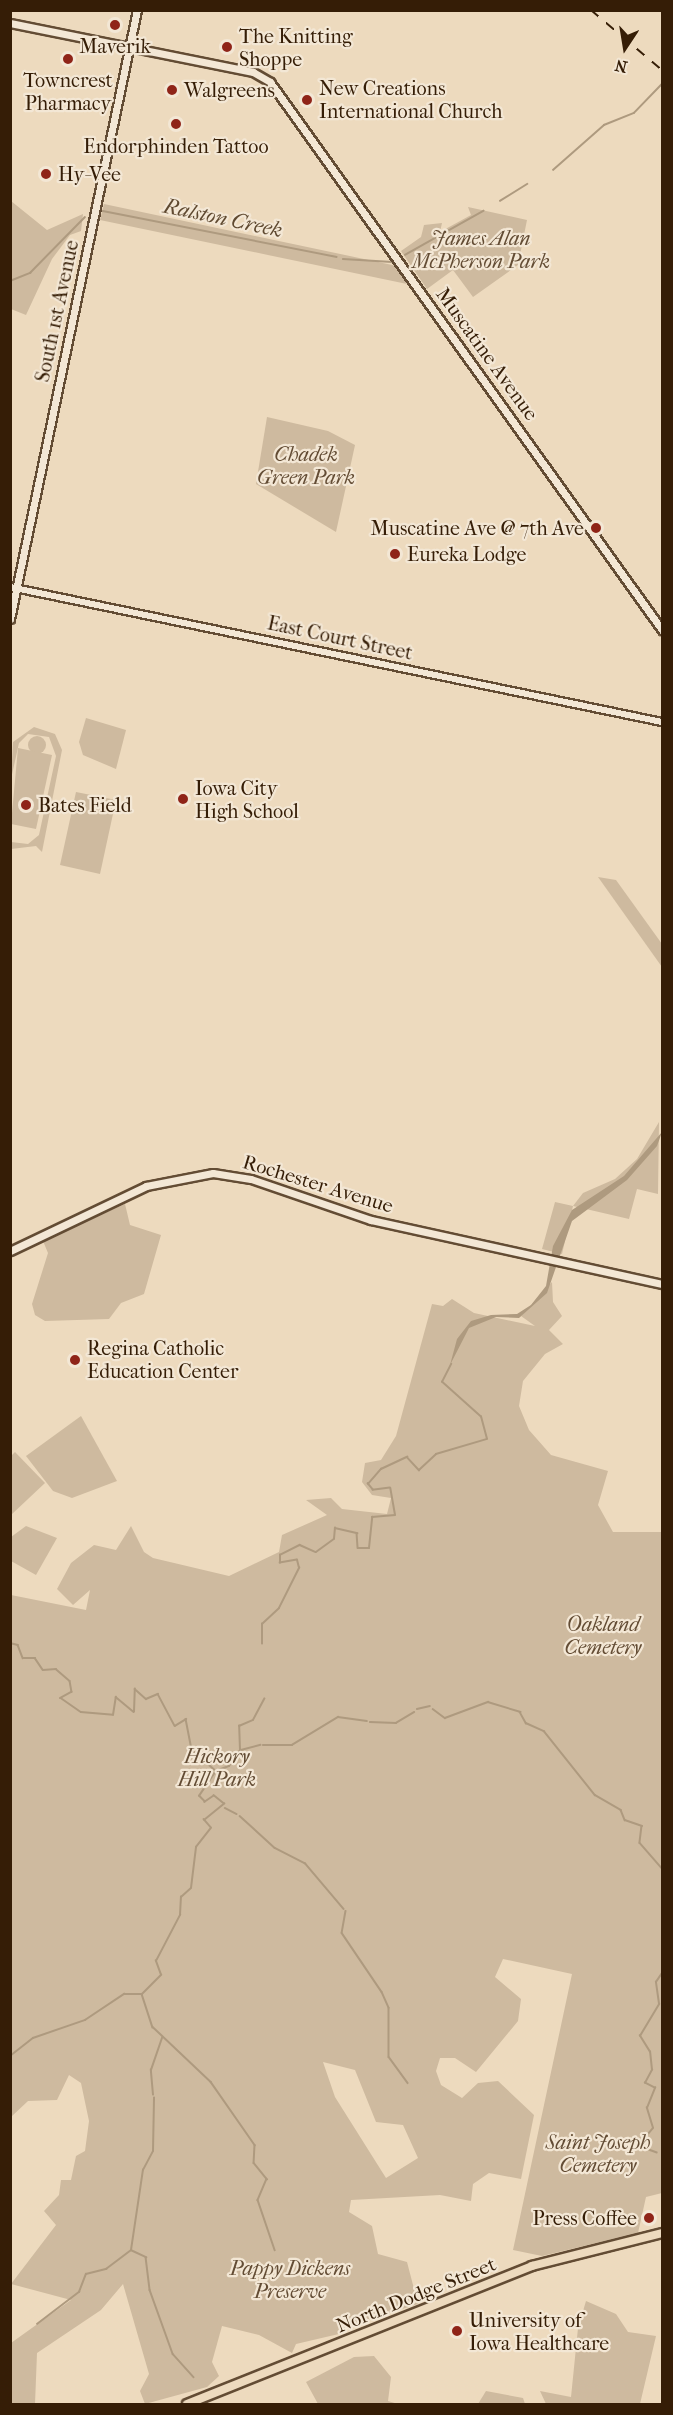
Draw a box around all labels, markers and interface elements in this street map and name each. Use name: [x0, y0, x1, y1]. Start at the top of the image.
marker: Maverik: [108, 18, 122, 32]
north arrow: [595, 18, 655, 78]
place label: The Knitting Shoppe: [239, 24, 353, 71]
place label: Maverik: [79, 34, 151, 58]
marker: The Knitting Shoppe: [220, 40, 234, 54]
marker: Towncrest Pharmacy: [61, 52, 75, 66]
text: N: [613, 56, 629, 77]
place label: Towncrest Pharmacy: [23, 68, 113, 115]
place label: New Creations International Church: [319, 77, 502, 124]
place label: Walgreens: [184, 78, 275, 102]
marker: Walgreens: [165, 83, 179, 97]
marker: New Creations International Church: [300, 93, 314, 107]
marker: Endorphinden Tattoo: [169, 117, 183, 131]
place label: Endorphinden Tattoo: [83, 134, 269, 158]
place label: Hy-Vee: [58, 162, 121, 186]
marker: Hy-Vee: [39, 167, 53, 181]
water label: Ralston Creek: [161, 193, 285, 243]
park label: James Alan McPherson Park: [412, 226, 550, 273]
street label: South 1st Avenue: [30, 238, 84, 384]
street label: Muscatine Avenue: [431, 283, 543, 425]
park label: Chadek Green Park: [257, 443, 355, 490]
place label: Muscatine Ave @ 7th Ave: [371, 516, 584, 540]
marker: Muscatine Ave @ 7th Ave: [589, 521, 603, 535]
place label: Eureka Lodge: [407, 542, 526, 566]
marker: Eureka Lodge: [388, 547, 402, 561]
street label: East Court Street: [265, 611, 415, 665]
place label: Iowa City High School: [195, 776, 299, 823]
marker: Iowa City High School: [176, 792, 190, 806]
place label: Bates Field: [38, 793, 132, 817]
marker: Bates Field: [19, 798, 33, 812]
street label: Rochester Avenue: [240, 1150, 396, 1218]
place label: Regina Catholic Education Center: [87, 1336, 239, 1383]
marker: Regina Catholic Education Center: [68, 1353, 82, 1367]
park label: Oakland Cemetery: [564, 1613, 642, 1660]
park label: Hickory Hill Park: [178, 1744, 256, 1791]
park label: Saint Joseph Cemetery: [546, 2131, 650, 2178]
place label: Press Coffee: [532, 2206, 637, 2230]
marker: Press Coffee: [642, 2211, 656, 2225]
street label: North Dodge Street: [333, 2252, 499, 2338]
park label: Pappy Dickens Preserve: [230, 2256, 350, 2303]
place label: University of Iowa Healthcare: [469, 2308, 609, 2355]
marker: University of Iowa Healthcare: [450, 2324, 464, 2338]

